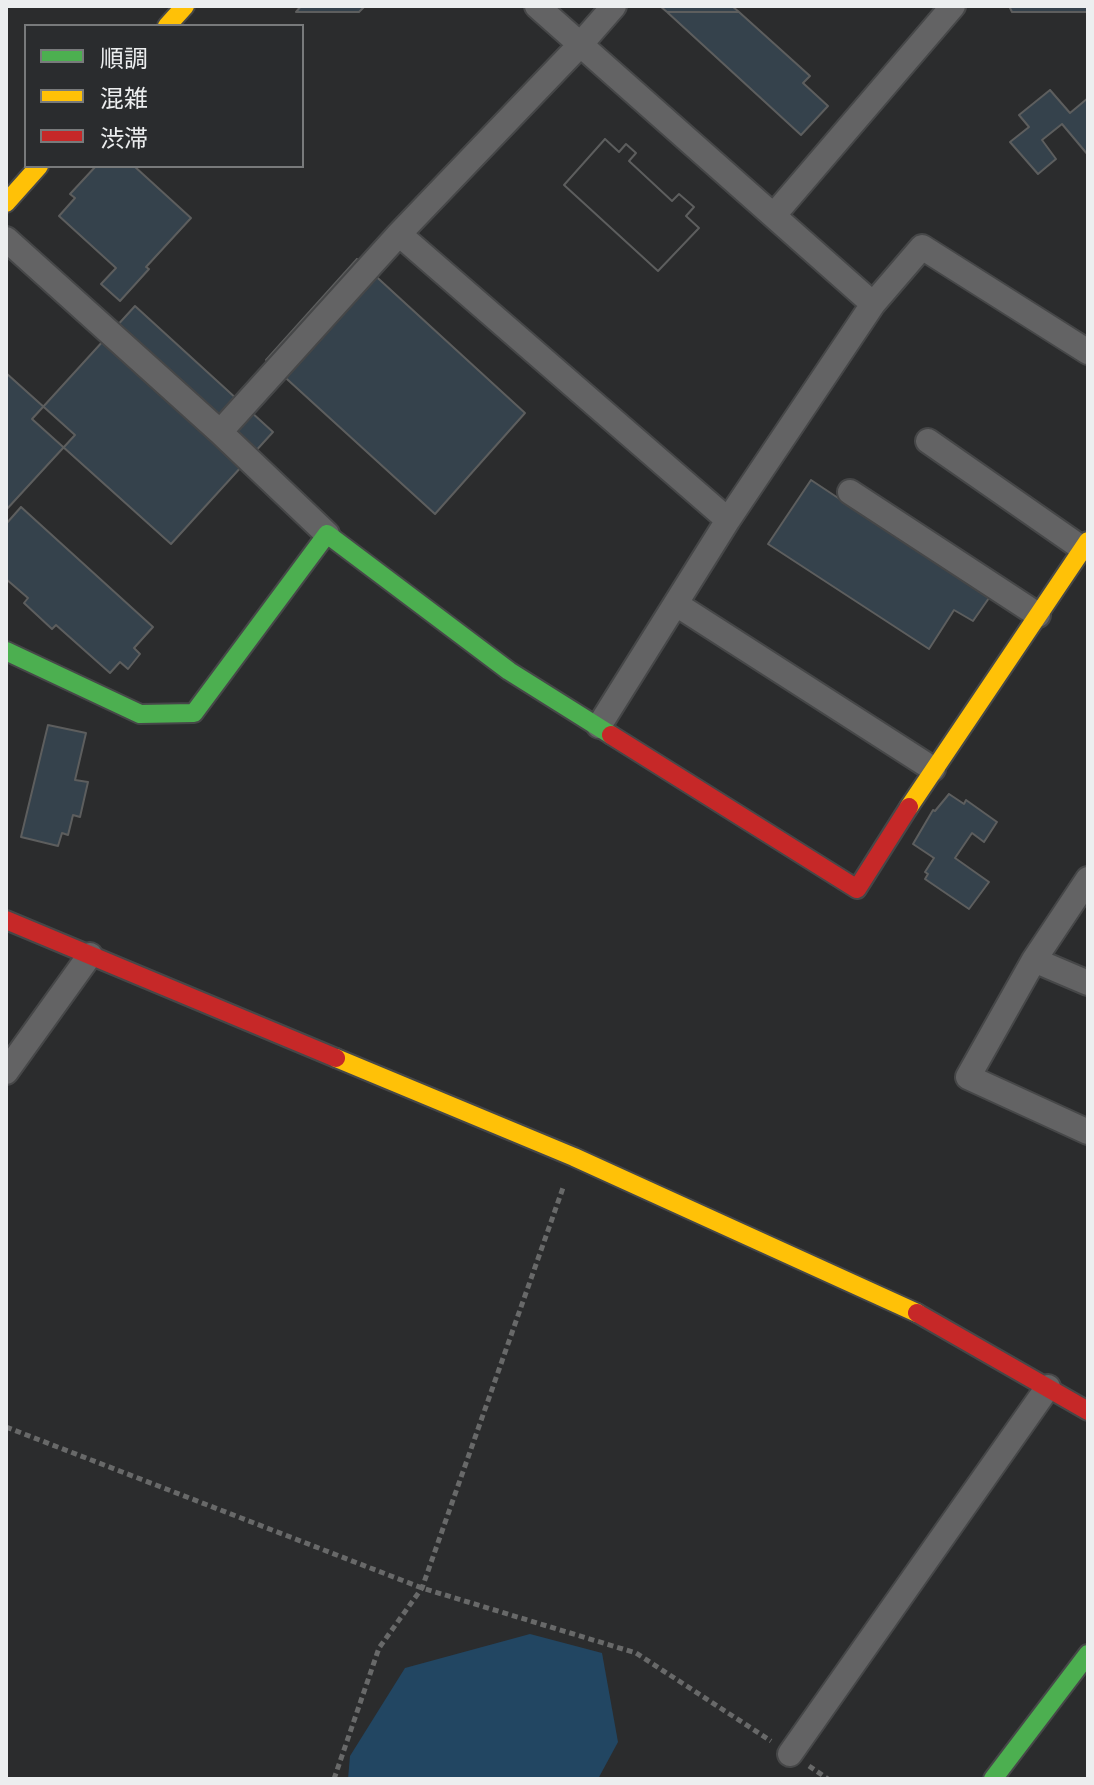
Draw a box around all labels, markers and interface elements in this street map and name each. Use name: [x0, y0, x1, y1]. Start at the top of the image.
legend: [24, 24, 304, 168]
text: 順調: [100, 41, 148, 73]
text: 混雑: [100, 81, 148, 113]
text: 渋滞: [100, 121, 148, 153]

